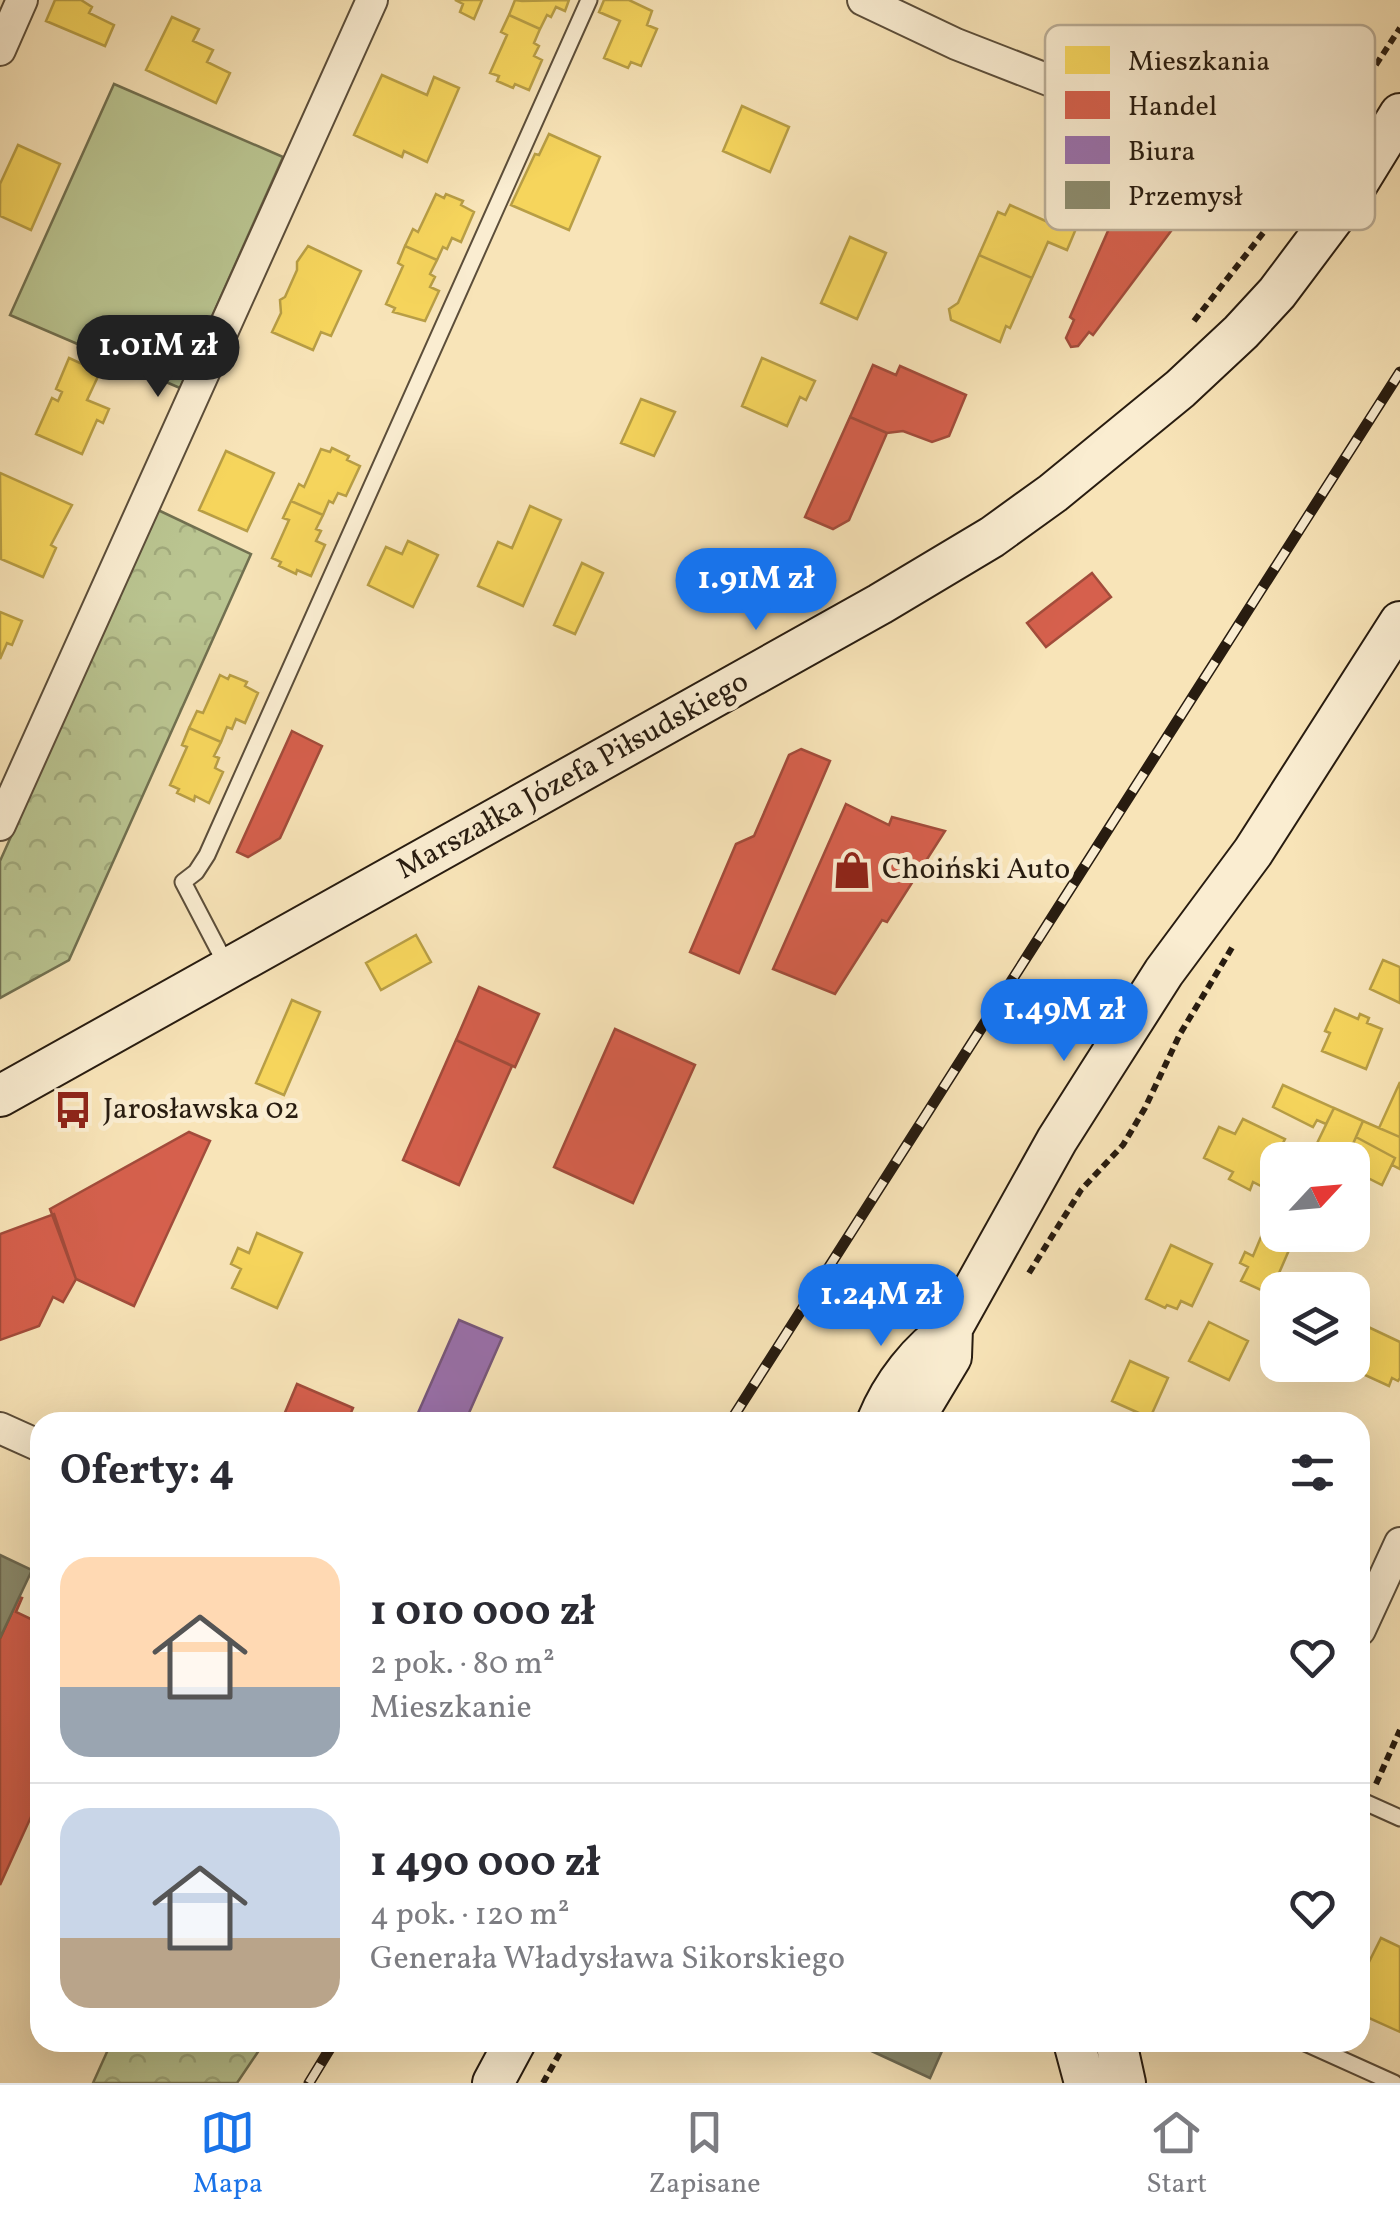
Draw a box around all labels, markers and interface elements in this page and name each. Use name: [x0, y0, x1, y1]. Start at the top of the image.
legend: [1045, 25, 1375, 230]
text: Mieszkania: [1128, 43, 1270, 82]
text: Handel: [1128, 88, 1217, 127]
text: Biura: [1128, 133, 1195, 172]
text: Przemysł: [1128, 178, 1243, 217]
pin: 1.01M zł: [55, 315, 261, 400]
text: 1.01M zł: [98, 325, 218, 369]
pin: 1.91M zł: [653, 548, 859, 633]
text: 1.91M zł: [698, 558, 815, 602]
street label: Marszałka Józefa Piłsudskiego: [389, 661, 757, 891]
shop icon: Choiński Auto: [831, 849, 873, 891]
place label: Choiński Auto: [882, 849, 1070, 891]
pin: 1.49M zł: [961, 979, 1167, 1064]
text: 1.49M zł: [1003, 989, 1125, 1033]
bus stop icon: Jarosławska 02: [52, 1089, 94, 1131]
place label: Jarosławska 02: [103, 1089, 300, 1131]
north arrow: [1260, 1142, 1370, 1252]
map controls: [1260, 1142, 1370, 1382]
pin: 1.24M zł: [778, 1264, 984, 1349]
button: layers: [1260, 1272, 1370, 1382]
text: 1.24M zł: [820, 1274, 942, 1318]
text: Oferty: 4: [60, 1443, 234, 1502]
icon: filters: [1285, 1445, 1340, 1500]
text: 1 010 000 zł: [370, 1584, 595, 1643]
icon: home: [140, 1597, 260, 1717]
icon: heart: [1285, 1630, 1340, 1685]
text: 2 pok. · 80 m²: [370, 1643, 555, 1687]
text: Mieszkanie: [370, 1687, 532, 1731]
text: 1 490 000 zł: [370, 1835, 600, 1894]
icon: home: [140, 1848, 260, 1968]
icon: heart: [1285, 1881, 1340, 1936]
text: 4 pok. · 120 m²: [370, 1894, 570, 1938]
text: Generała Władysława Sikorskiego: [370, 1938, 845, 1982]
tab: Mapa: [193, 2105, 263, 2204]
tab: Zapisane: [649, 2105, 761, 2204]
tab: Start: [1146, 2105, 1207, 2204]

